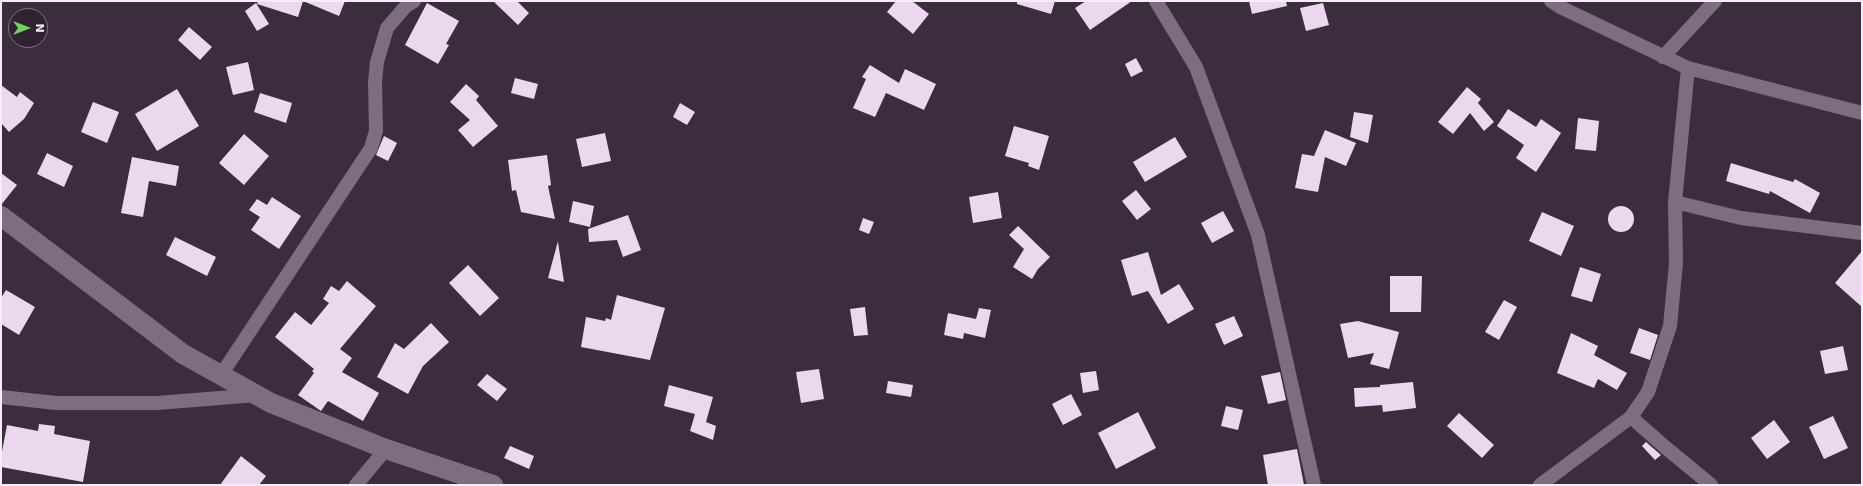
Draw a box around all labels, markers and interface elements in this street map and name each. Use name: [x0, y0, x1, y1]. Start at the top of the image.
north arrow: [8, 8, 48, 48]
text: N: [33, 23, 46, 33]

